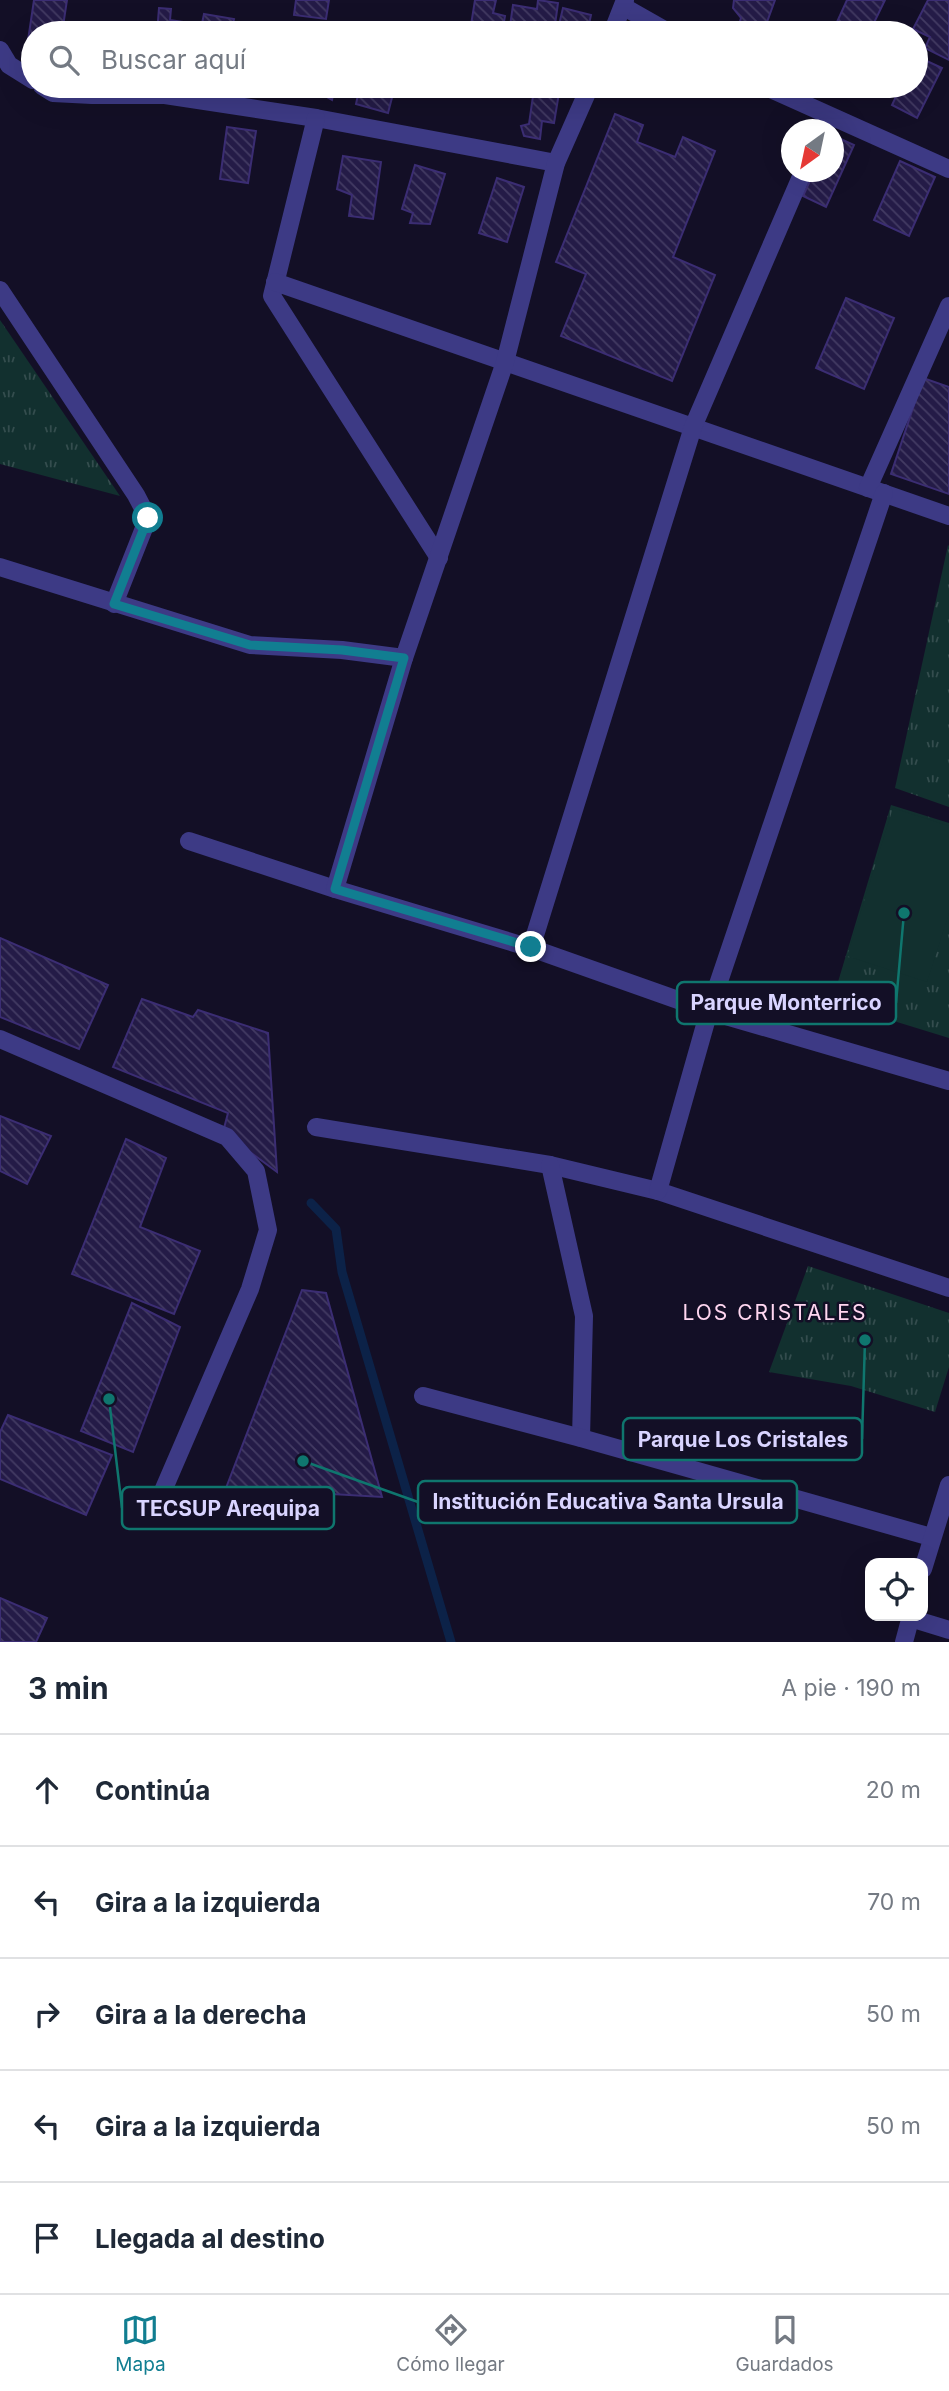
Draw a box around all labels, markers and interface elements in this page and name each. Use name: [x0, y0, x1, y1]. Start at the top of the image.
search box: [21, 21, 928, 98]
icon: search: [45, 41, 83, 79]
text: Buscar aquí: [101, 44, 246, 75]
north arrow: [781, 119, 844, 182]
route start: [132, 502, 163, 533]
route end: [515, 931, 546, 962]
callout: Parque Monterrico: [677, 982, 896, 1024]
text: Parque Monterrico: [690, 990, 882, 1015]
district label: LOS CRISTALES: [683, 1300, 867, 1325]
callout: Parque Los Cristales: [623, 1418, 862, 1460]
text: Parque Los Cristales: [638, 1427, 848, 1452]
callout: Institución Educativa Santa Ursula: [418, 1481, 797, 1523]
callout: TECSUP Arequipa: [122, 1487, 334, 1529]
text: Institución Educativa Santa Ursula: [432, 1489, 784, 1514]
text: TECSUP Arequipa: [136, 1496, 320, 1521]
map controls: [865, 1558, 928, 1621]
button: locate: [865, 1558, 928, 1621]
text: 3 min: [28, 1670, 109, 1706]
text: A pie · 190 m: [781, 1674, 921, 1702]
icon: ahead: [28, 1771, 66, 1809]
text: Continúa: [95, 1775, 210, 1806]
text: 20 m: [866, 1776, 921, 1804]
icon: left: [28, 1883, 66, 1921]
text: Gira a la izquierda: [95, 1887, 321, 1918]
text: 70 m: [867, 1888, 921, 1916]
icon: right: [28, 1995, 66, 2033]
text: Gira a la derecha: [95, 1999, 307, 2030]
text: 50 m: [866, 2000, 921, 2028]
icon: left: [28, 2107, 66, 2145]
text: Gira a la izquierda: [95, 2111, 321, 2142]
text: 50 m: [866, 2112, 921, 2140]
icon: arrive: [28, 2219, 66, 2257]
text: Llegada al destino: [95, 2223, 325, 2254]
tab: Mapa: [115, 2311, 166, 2376]
tab: Cómo llegar: [396, 2311, 505, 2376]
tab: Guardados: [735, 2311, 834, 2376]

